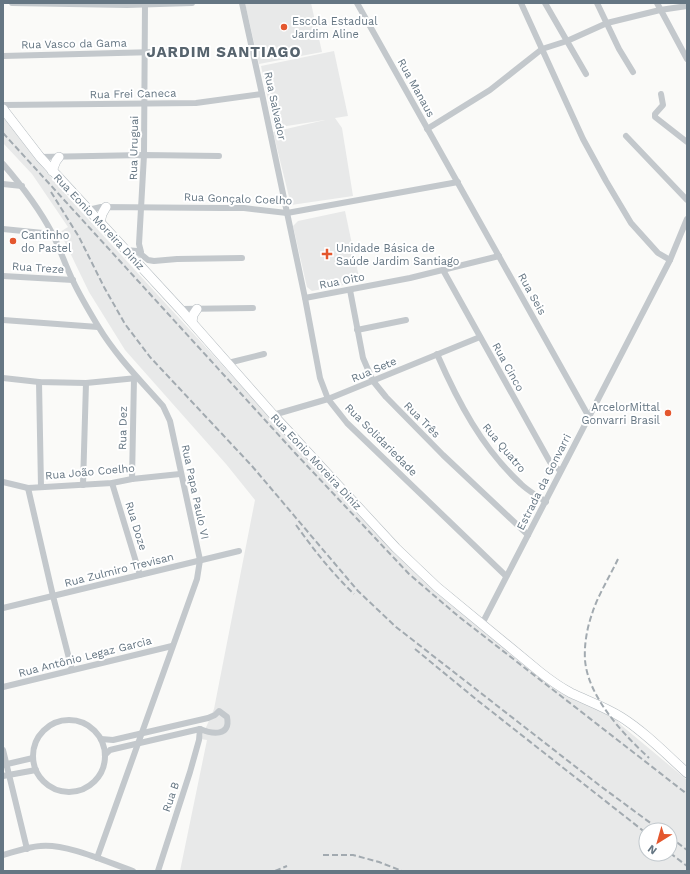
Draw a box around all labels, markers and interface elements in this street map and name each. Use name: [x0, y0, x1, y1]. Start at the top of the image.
place label: Escola Estadual Jardim Aline: [292, 15, 378, 41]
marker: Escola Estadual Jardim Aline: [279, 22, 289, 32]
street label: Rua Vasco da Gama: [21, 37, 127, 51]
district label: JARDIM SANTIAGO: [146, 43, 302, 61]
street label: Rua Manaus: [395, 56, 438, 120]
street label: Rua Salvador: [261, 71, 289, 142]
street label: Rua Frei Caneca: [90, 87, 176, 101]
street label: Rua Uruguai: [127, 116, 141, 180]
street label: Rua Eonio Moreira Diniz: [51, 171, 147, 273]
street label: Rua Gonçalo Coelho: [184, 191, 292, 207]
place label: Cantinho do Pastel: [21, 229, 72, 255]
marker: Cantinho do Pastel: [8, 236, 18, 246]
place label: Unidade Básica de Saúde Jardim Santiago: [336, 242, 459, 268]
marker: Unidade Básica de Saúde Jardim Santiago: [321, 248, 333, 260]
street label: Rua Treze: [12, 260, 64, 276]
street label: Rua Oito: [318, 270, 366, 292]
street label: Rua Seis: [515, 271, 549, 317]
street label: Rua Cinco: [489, 340, 527, 394]
street label: Rua Sete: [349, 355, 399, 385]
street label: Rua Três: [401, 399, 443, 441]
street label: Rua Solidariedade: [342, 401, 420, 479]
place label: ArcelorMittal Gonvarri Brasil: [581, 401, 661, 427]
street label: Rua Dez: [116, 406, 130, 450]
marker: ArcelorMittal Gonvarri Brasil: [663, 408, 673, 418]
street label: Rua Eonio Moreira Diniz: [268, 411, 364, 513]
street label: Rua Quatro: [480, 421, 528, 475]
street label: Estrada da Gonvarri: [514, 432, 574, 532]
street label: Rua Papa Paulo VI: [179, 443, 211, 541]
street label: Rua João Coelho: [45, 462, 135, 482]
street label: Rua Doze: [122, 500, 150, 552]
street label: Rua Zulmiro Trevisan: [63, 550, 175, 590]
street label: Rua Antônio Legaz Garcia: [17, 634, 153, 680]
street label: Rua B: [160, 780, 182, 814]
north arrow: [638, 822, 678, 862]
text: N: [645, 842, 659, 857]

